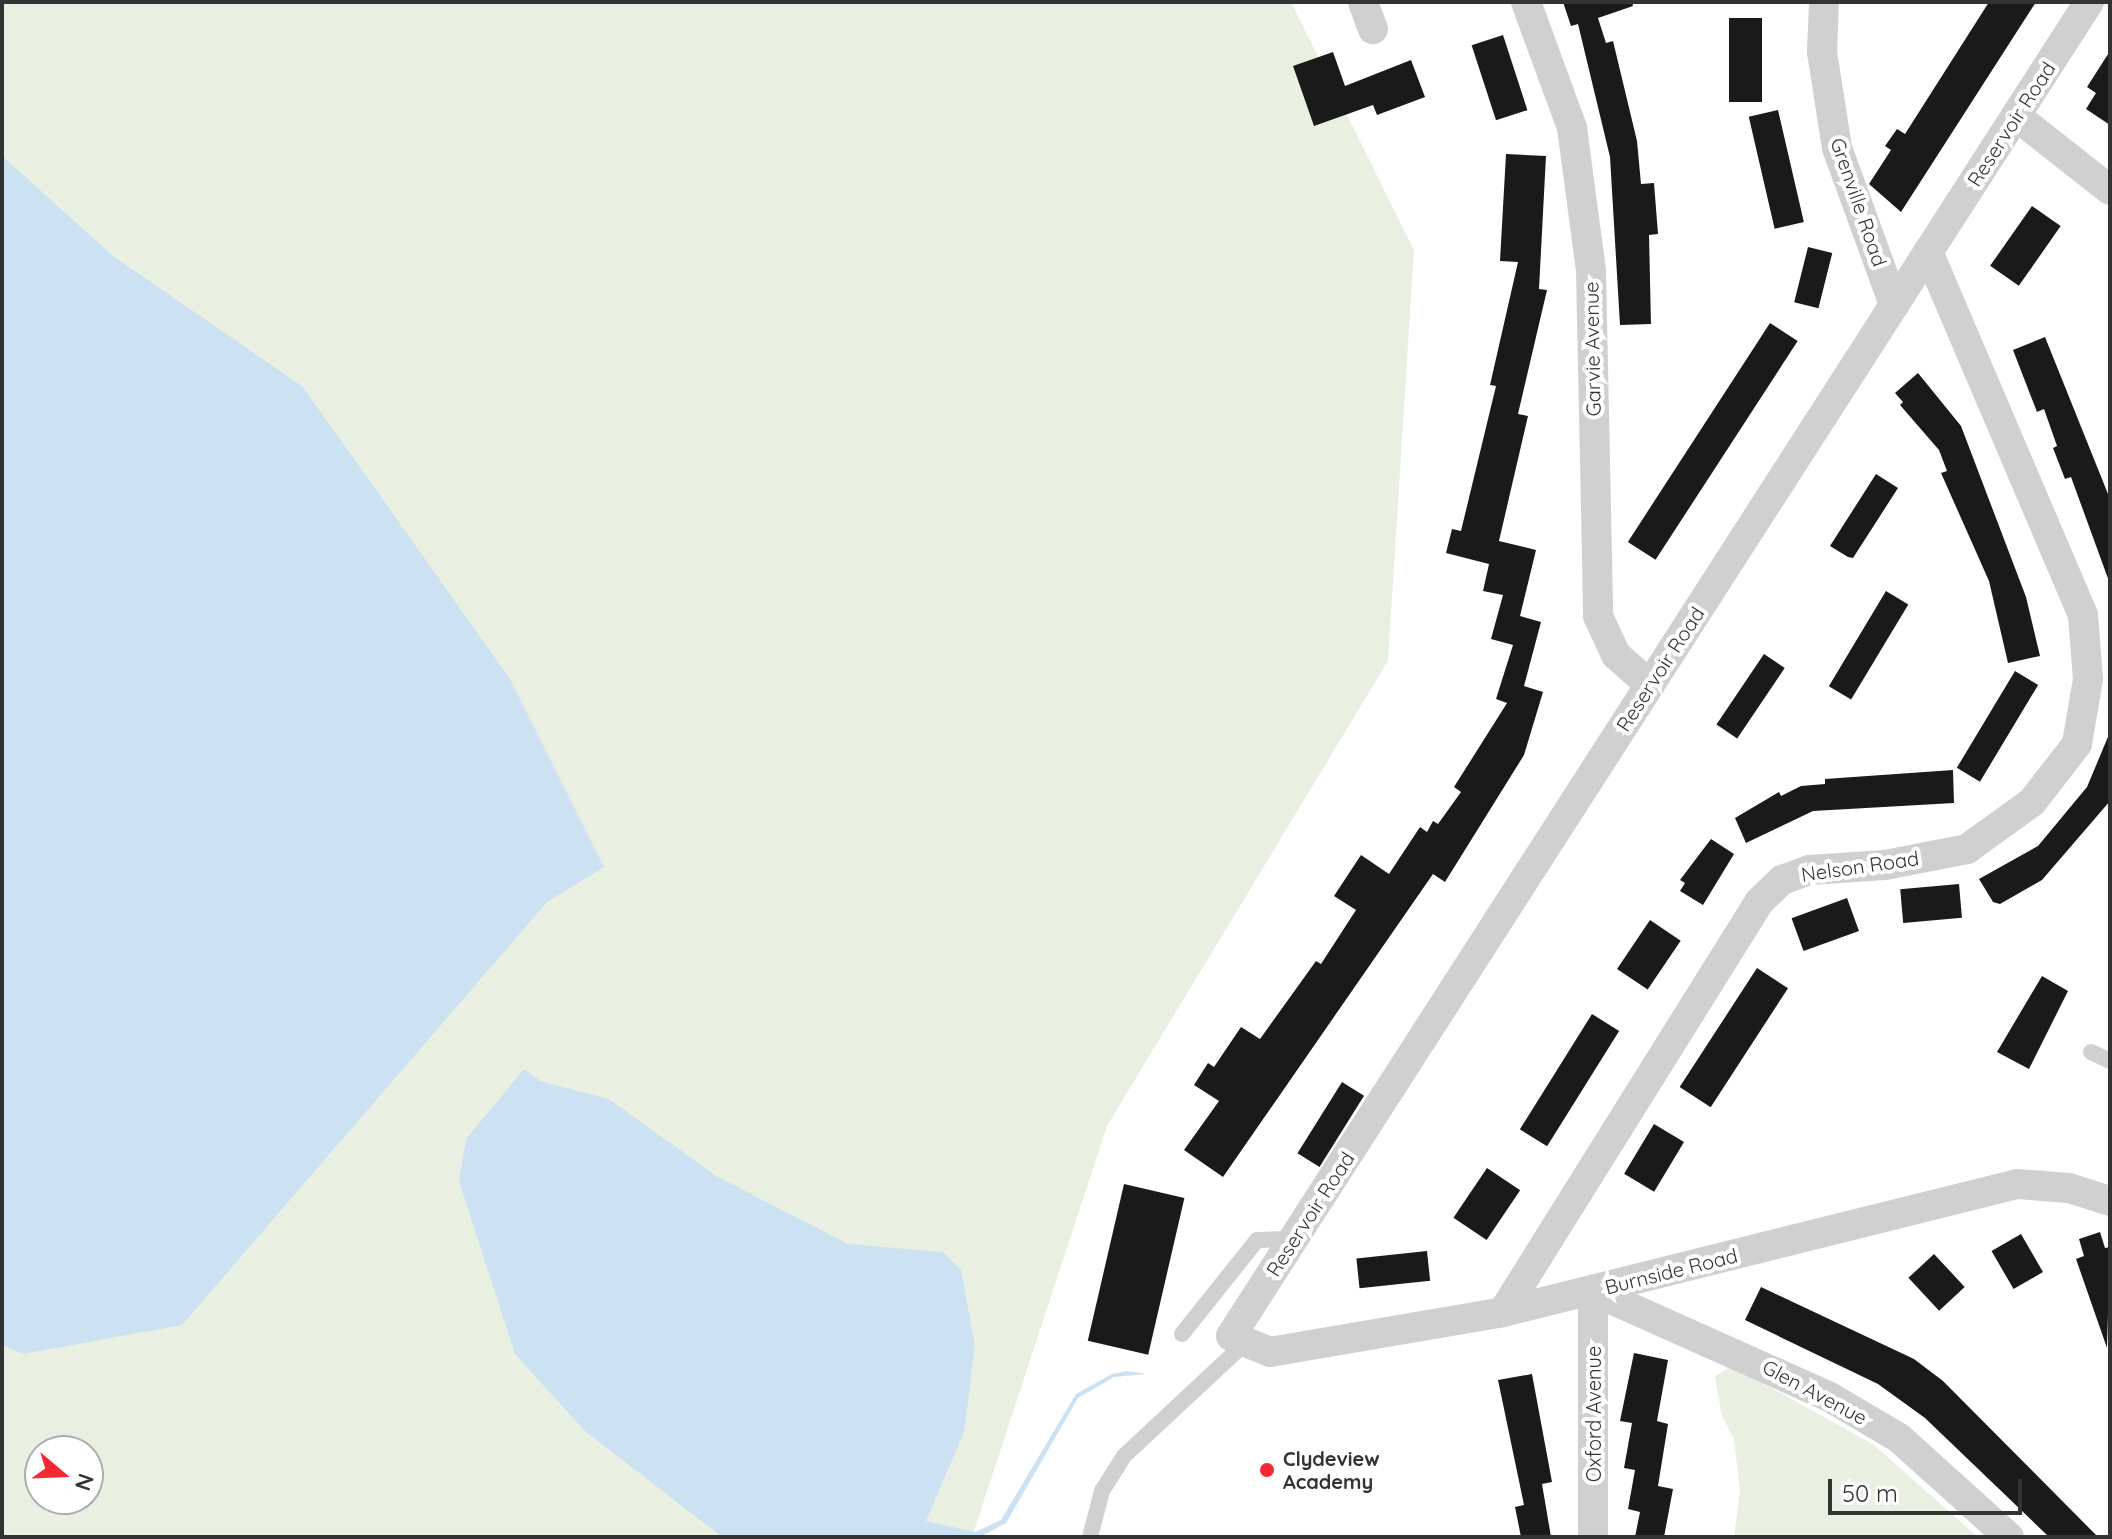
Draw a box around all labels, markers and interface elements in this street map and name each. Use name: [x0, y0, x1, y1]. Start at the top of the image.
street label: Reservoir Road: [1962, 57, 2060, 191]
street label: Grenville Road: [1826, 135, 1892, 269]
street label: Garvie Avenue: [1579, 281, 1605, 417]
street label: Reservoir Road: [1611, 602, 1709, 736]
street label: Nelson Road: [1800, 846, 1920, 886]
street label: Reservoir Road: [1261, 1147, 1359, 1281]
street label: Burnside Road: [1602, 1243, 1740, 1299]
street label: Oxford Avenue: [1581, 1346, 1605, 1482]
street label: Glen Avenue: [1759, 1354, 1871, 1430]
north arrow: [24, 1435, 104, 1515]
place label: Clydeview Academy: [1283, 1446, 1380, 1493]
marker: Clydeview Academy: [1258, 1461, 1276, 1479]
scale bar: [1832, 1463, 2026, 1513]
text: N: [69, 1470, 101, 1494]
text: 50 m: [1842, 1478, 1898, 1508]

